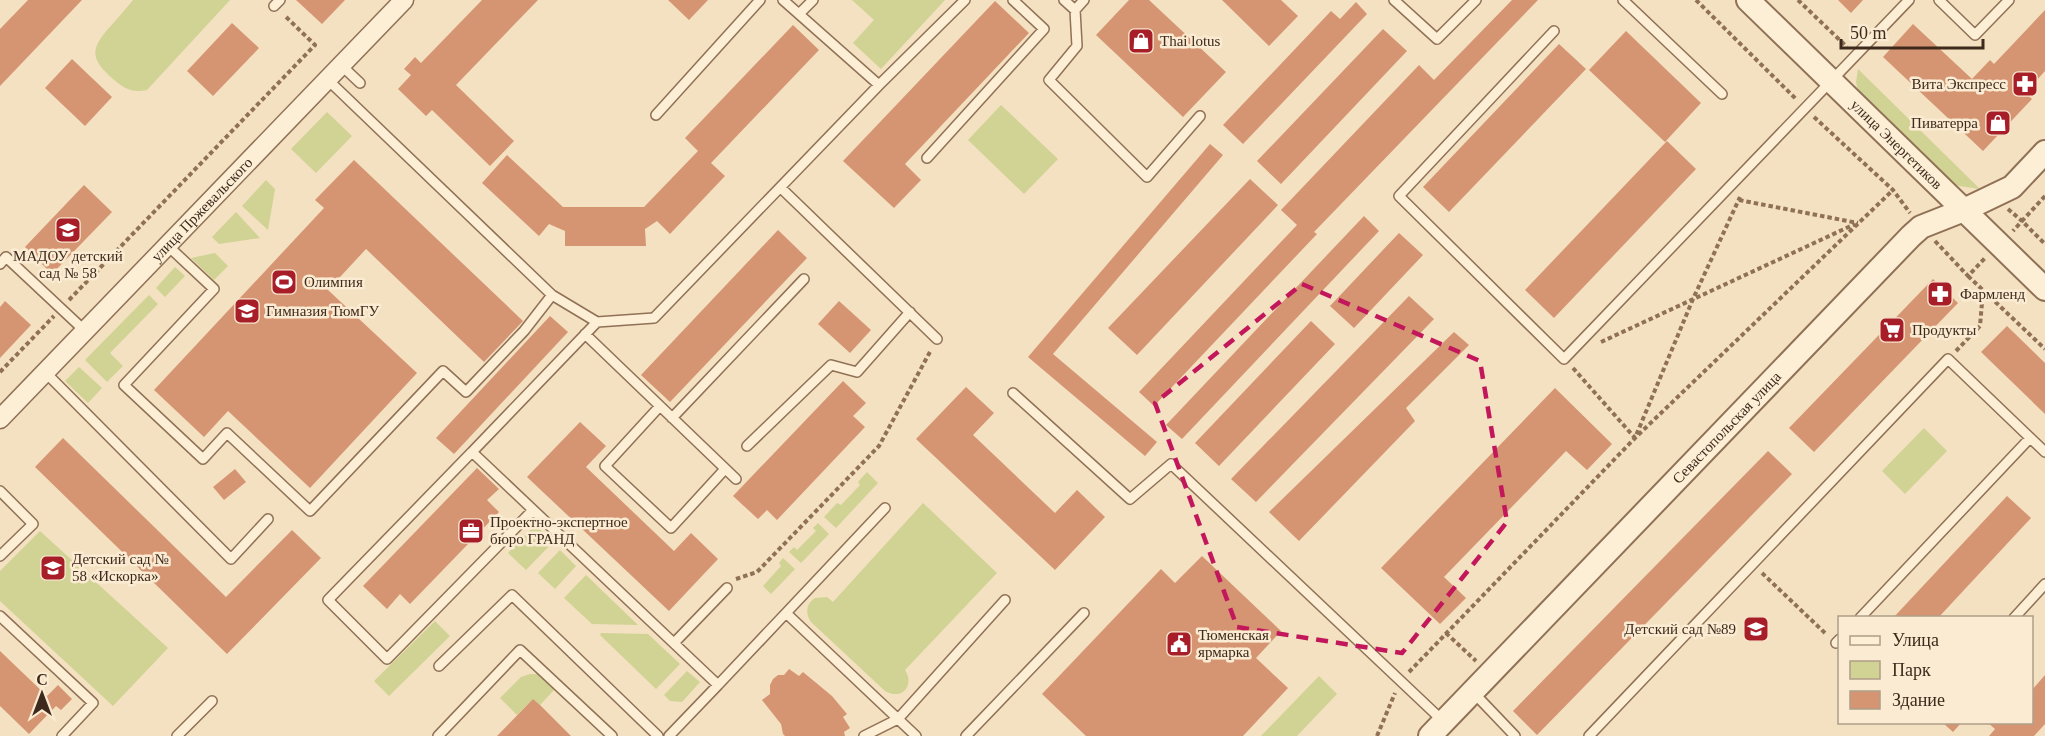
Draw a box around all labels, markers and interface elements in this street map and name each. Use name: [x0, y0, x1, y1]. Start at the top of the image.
scale bar: [1841, 12, 1984, 50]
text: 50 m: [1850, 23, 1887, 43]
shop icon: Thai lotus: [1126, 26, 1156, 56]
place label: Thai lotus: [1160, 33, 1221, 49]
pharmacy icon: Вита Экспресс: [2010, 69, 2040, 99]
place label: Вита Экспресс: [1911, 76, 2006, 92]
street label: улица Энергетиков: [1847, 96, 1945, 192]
shop icon: Пиватерра: [1983, 108, 2013, 138]
place label: Пиватерра: [1911, 115, 1978, 131]
street label: улица Пржевальского: [148, 154, 256, 265]
school or university icon: МАДОУ детский сад № 58: [53, 215, 83, 245]
place label: МАДОУ детский сад № 58: [13, 248, 123, 281]
sports icon: Олимпия: [269, 267, 299, 297]
place label: Олимпия: [304, 274, 363, 290]
pharmacy icon: Фармленд: [1925, 279, 1955, 309]
place label: Фармленд: [1960, 286, 2025, 302]
school or university icon: Гимназия ТюмГУ: [232, 296, 262, 326]
place label: Гимназия ТюмГУ: [266, 303, 379, 319]
supermarket icon: Продукты: [1877, 315, 1907, 345]
place label: Продукты: [1912, 322, 1976, 338]
street label: Севастопольская улица: [1669, 368, 1784, 487]
place label: Проектно-экспертное бюро ГРАНД: [490, 514, 628, 547]
office icon: Проектно-экспертное бюро ГРАНД: [456, 516, 486, 546]
place label: Детский сад № 58 «Искорка»: [72, 551, 169, 584]
school or university icon: Детский сад № 58 «Искорка»: [38, 553, 68, 583]
school or university icon: Детский сад №89: [1741, 614, 1771, 644]
legend: [1838, 616, 2033, 724]
place label: Детский сад №89: [1624, 621, 1736, 637]
place label: Тюменская ярмарка: [1198, 627, 1269, 660]
public building icon: Тюменская ярмарка: [1164, 629, 1194, 659]
text: Улица: [1892, 630, 1939, 650]
text: Парк: [1892, 660, 1931, 680]
north arrow: [12, 664, 72, 724]
text: С: [36, 671, 48, 688]
text: Здание: [1892, 690, 1945, 710]

